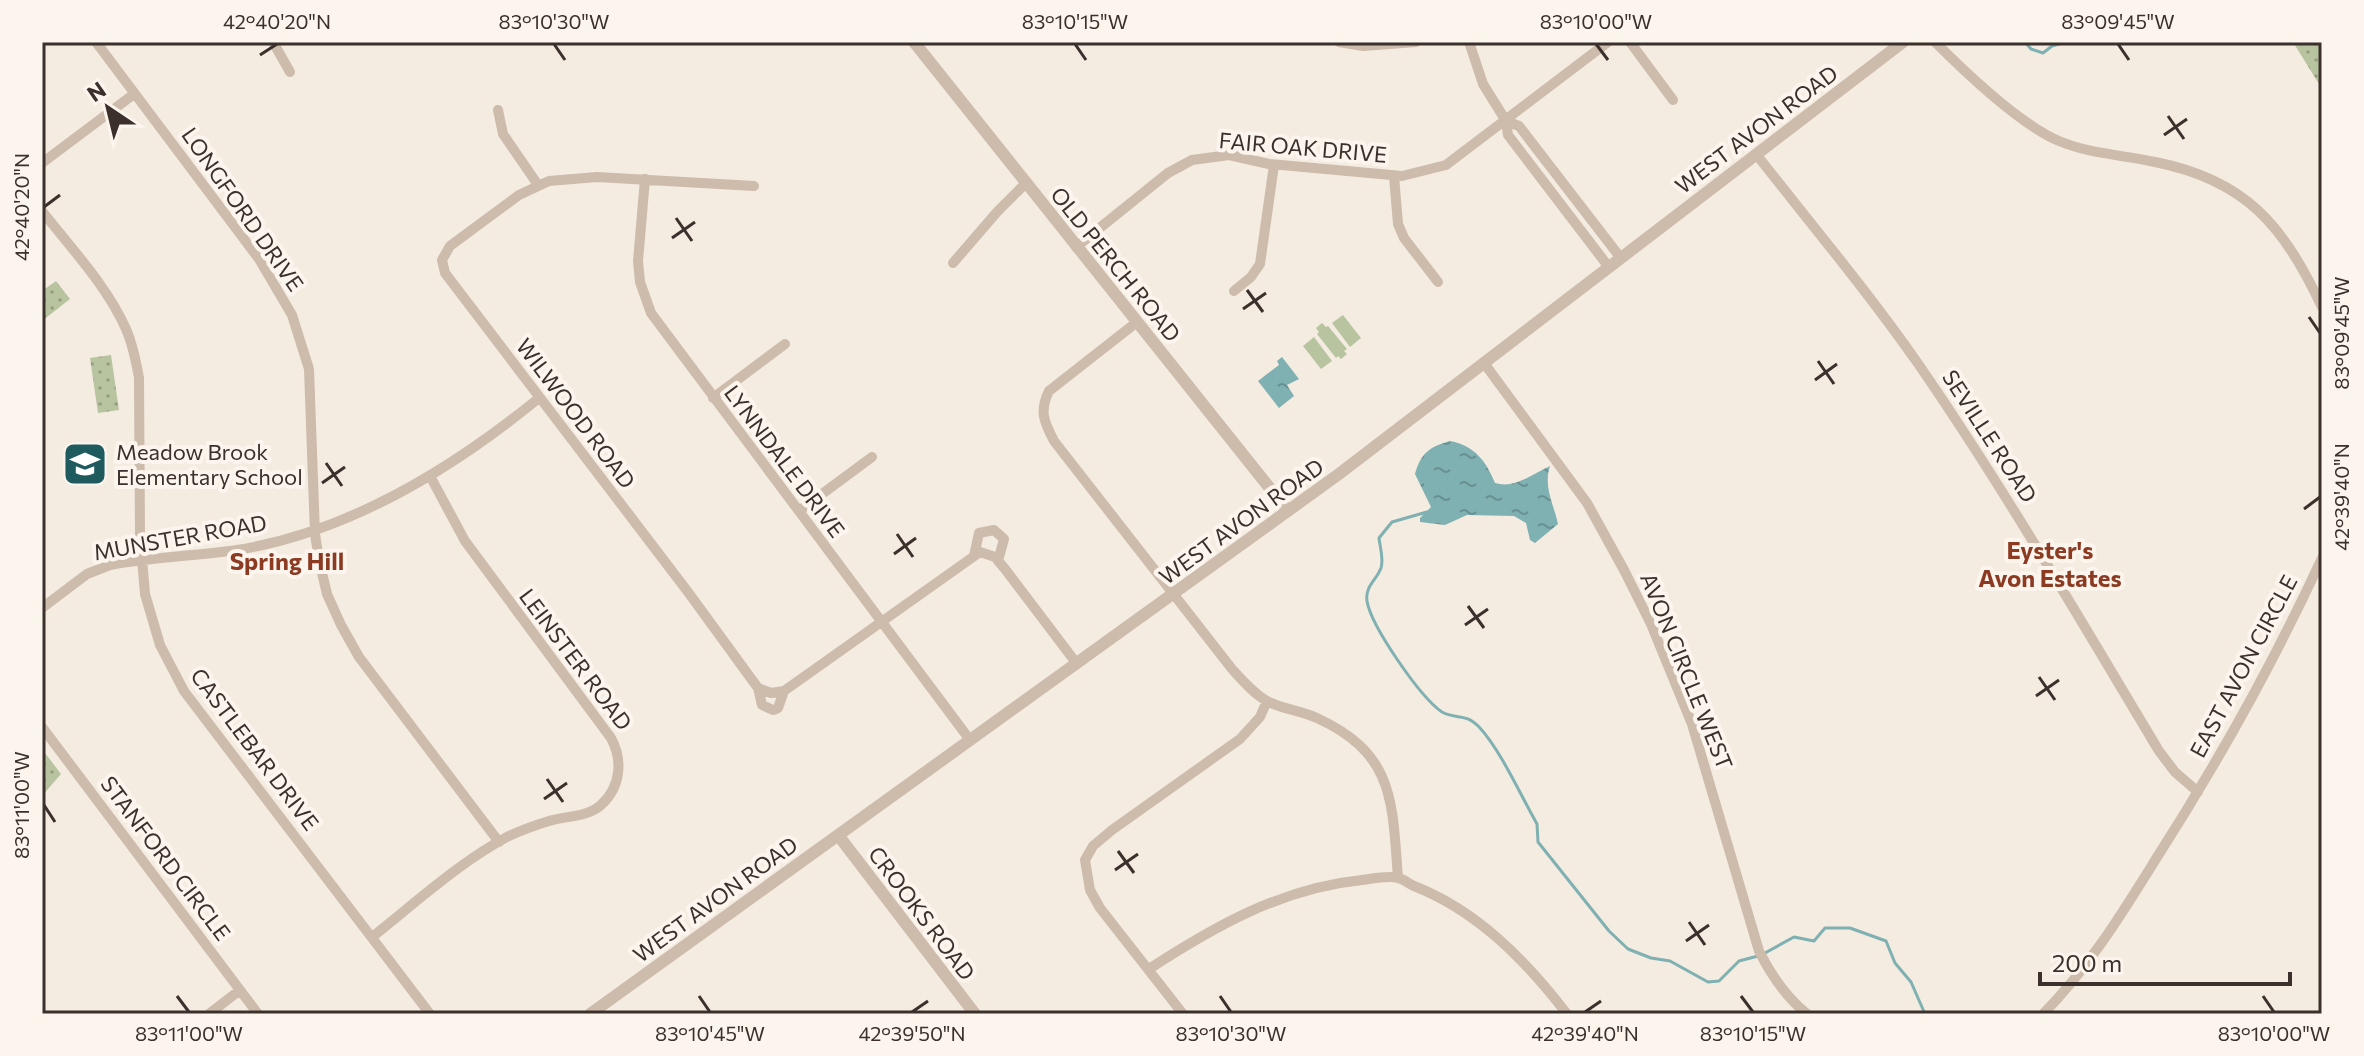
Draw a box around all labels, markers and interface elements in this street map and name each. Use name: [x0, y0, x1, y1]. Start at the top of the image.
text: 42°40'20"N: [223, 9, 331, 33]
text: 83°10'30"W: [499, 9, 609, 33]
text: 83°10'15"W: [1022, 9, 1128, 33]
text: 83°10'00"W: [1540, 9, 1652, 33]
text: 83°09'45"W: [2061, 9, 2175, 33]
street label: WEST AVON ROAD: [1669, 59, 1843, 199]
north arrow: [68, 68, 148, 148]
text: N: [82, 75, 111, 107]
street label: LONGFORD DRIVE: [176, 122, 310, 296]
street label: FAIR OAK DRIVE: [1218, 126, 1388, 168]
text: 42°40'20"N: [9, 153, 33, 261]
street label: OLD PERCH ROAD: [1045, 181, 1187, 347]
text: 83°09'45"W: [2329, 276, 2353, 390]
street label: WILWOOD ROAD: [511, 333, 641, 493]
street label: SEVILLE ROAD: [1937, 365, 2043, 507]
street label: LYNNDALE DRIVE: [719, 380, 851, 542]
place label: Meadow Brook Elementary School: [116, 438, 303, 490]
school or university icon: Meadow Brook Elementary School: [61, 440, 109, 488]
text: 42°39'40"N: [2329, 443, 2353, 551]
street label: WEST AVON ROAD: [1154, 452, 1328, 590]
street label: MUNSTER ROAD: [91, 508, 269, 566]
district label: Eyster's Avon Estates: [1978, 535, 2122, 592]
district label: Spring Hill: [230, 546, 344, 575]
street label: AVON CIRCLE WEST: [1635, 569, 1739, 773]
street label: EAST AVON CIRCLE: [2184, 570, 2302, 762]
street label: LEINSTER ROAD: [514, 583, 638, 735]
street label: CASTLEBAR DRIVE: [185, 663, 325, 835]
text: 83°11'00"W: [9, 751, 33, 859]
street label: STANFORD CIRCLE: [95, 771, 237, 945]
street label: WEST AVON ROAD: [628, 830, 802, 968]
street label: CROOKS ROAD: [863, 841, 981, 985]
scale bar: [2040, 936, 2290, 986]
text: 200 m: [2052, 948, 2122, 977]
text: 83°11'00"W: [135, 1021, 243, 1045]
text: 83°10'45"W: [655, 1021, 765, 1045]
text: 42°39'50"N: [858, 1021, 966, 1045]
text: 83°10'30"W: [1176, 1021, 1286, 1045]
text: 42°39'40"N: [1531, 1021, 1639, 1045]
text: 83°10'15"W: [1700, 1021, 1806, 1045]
text: 83°10'00"W: [2218, 1021, 2330, 1045]

